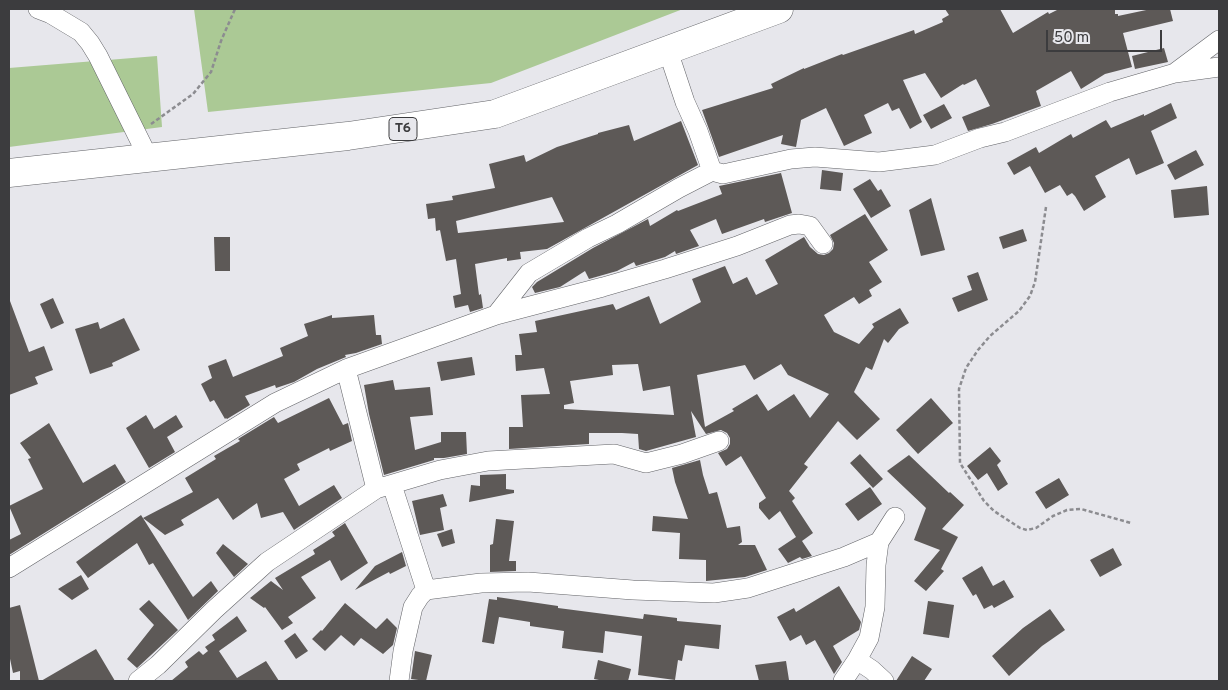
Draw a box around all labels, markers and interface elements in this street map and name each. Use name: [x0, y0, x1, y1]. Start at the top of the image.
scale bar: [1048, 20, 1164, 52]
text: 50 m: [1054, 29, 1089, 48]
road number: T6: [389, 118, 417, 140]

